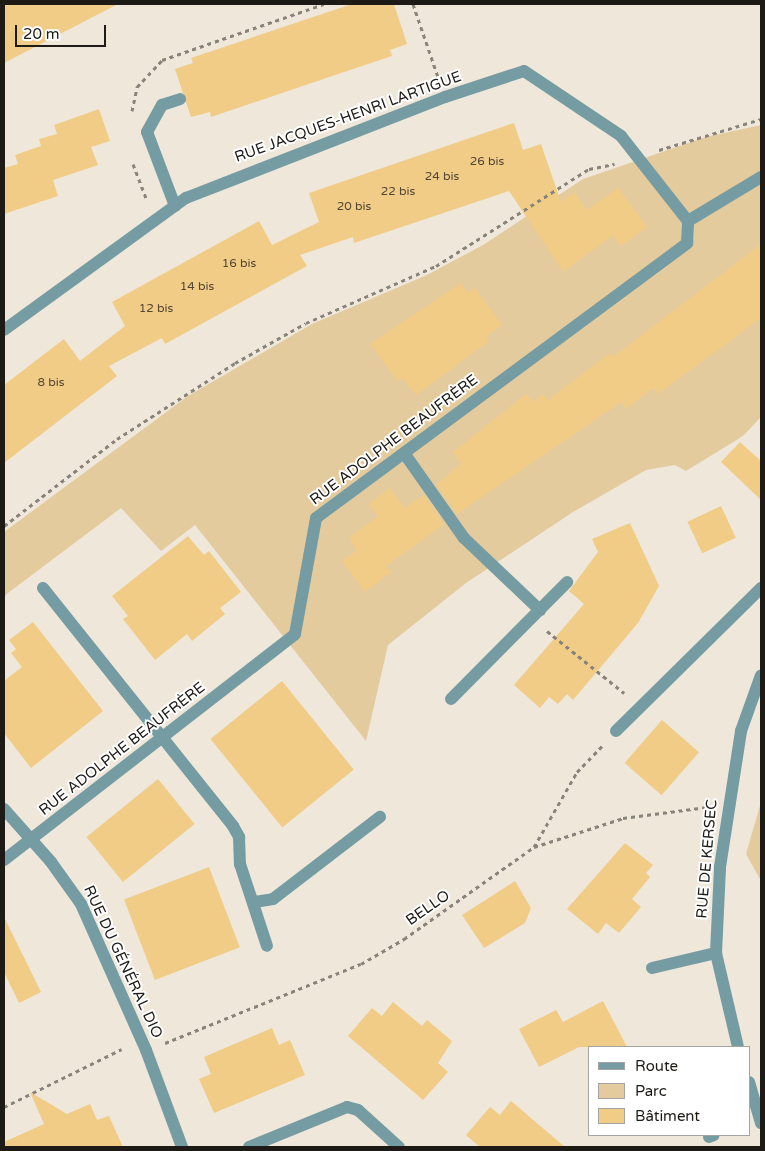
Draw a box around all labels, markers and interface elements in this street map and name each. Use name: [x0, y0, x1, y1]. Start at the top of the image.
scale bar: [18, 15, 109, 47]
text: 20 m: [23, 25, 60, 43]
street label: RUE JACQUES-HENRI LARTIGUE: [232, 68, 464, 166]
house number: 26 bis: [470, 155, 504, 169]
house number: 24 bis: [425, 170, 459, 184]
house number: 22 bis: [381, 185, 415, 199]
house number: 20 bis: [337, 200, 371, 214]
house number: 16 bis: [222, 257, 256, 271]
house number: 14 bis: [180, 280, 214, 294]
house number: 12 bis: [139, 302, 173, 316]
street label: RUE ADOLPHE BEAUFRÈRE: [307, 371, 481, 509]
house number: 8 bis: [38, 376, 64, 390]
street label: RUE ADOLPHE BEAUFRÈRE: [35, 679, 209, 819]
street label: RUE DE KERSEC: [693, 799, 721, 919]
street label: RUE DU GÉNÉRAL DIO: [80, 883, 166, 1041]
street label: BELLO: [403, 886, 453, 930]
legend: [588, 1046, 750, 1136]
text: Route: [635, 1057, 678, 1075]
text: Parc: [635, 1082, 667, 1100]
text: Bâtiment: [635, 1107, 700, 1125]

